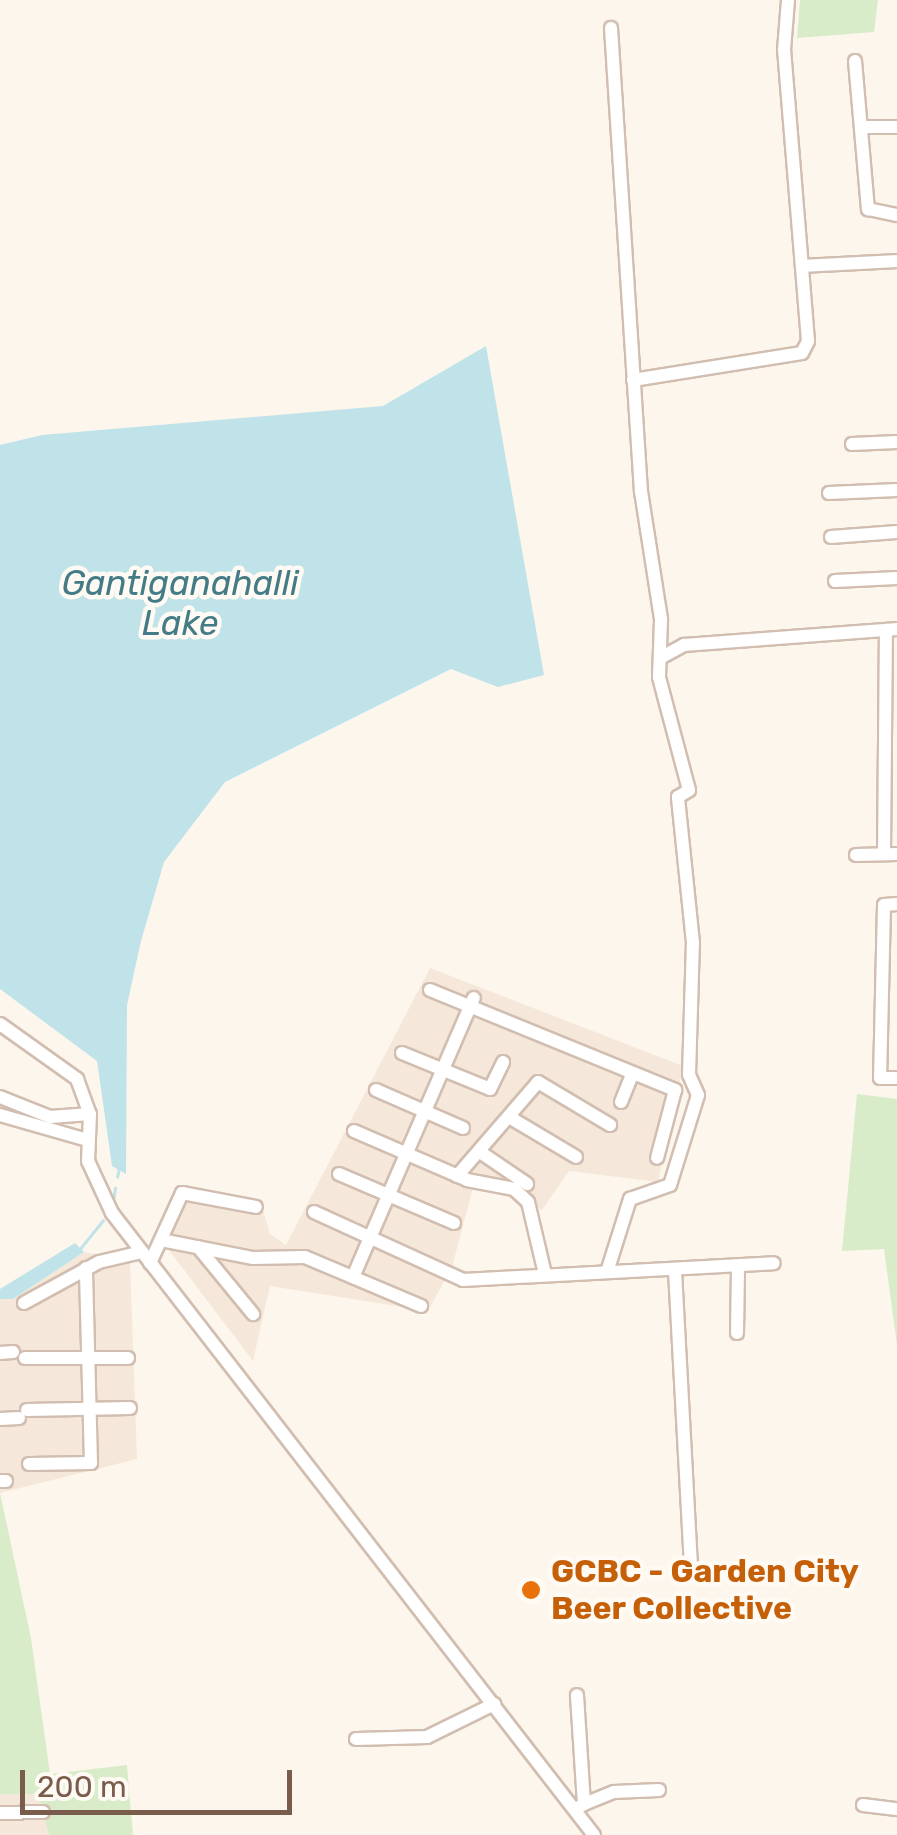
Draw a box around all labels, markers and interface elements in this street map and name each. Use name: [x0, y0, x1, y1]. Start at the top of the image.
water label: Gantiganahalli Lake: [61, 562, 299, 644]
place label: GCBC - Garden City Beer Collective: [551, 1553, 859, 1628]
marker: GCBC - Garden City Beer Collective: [520, 1579, 542, 1601]
scale bar: [25, 1750, 298, 1812]
text: 200 m: [37, 1769, 127, 1805]

